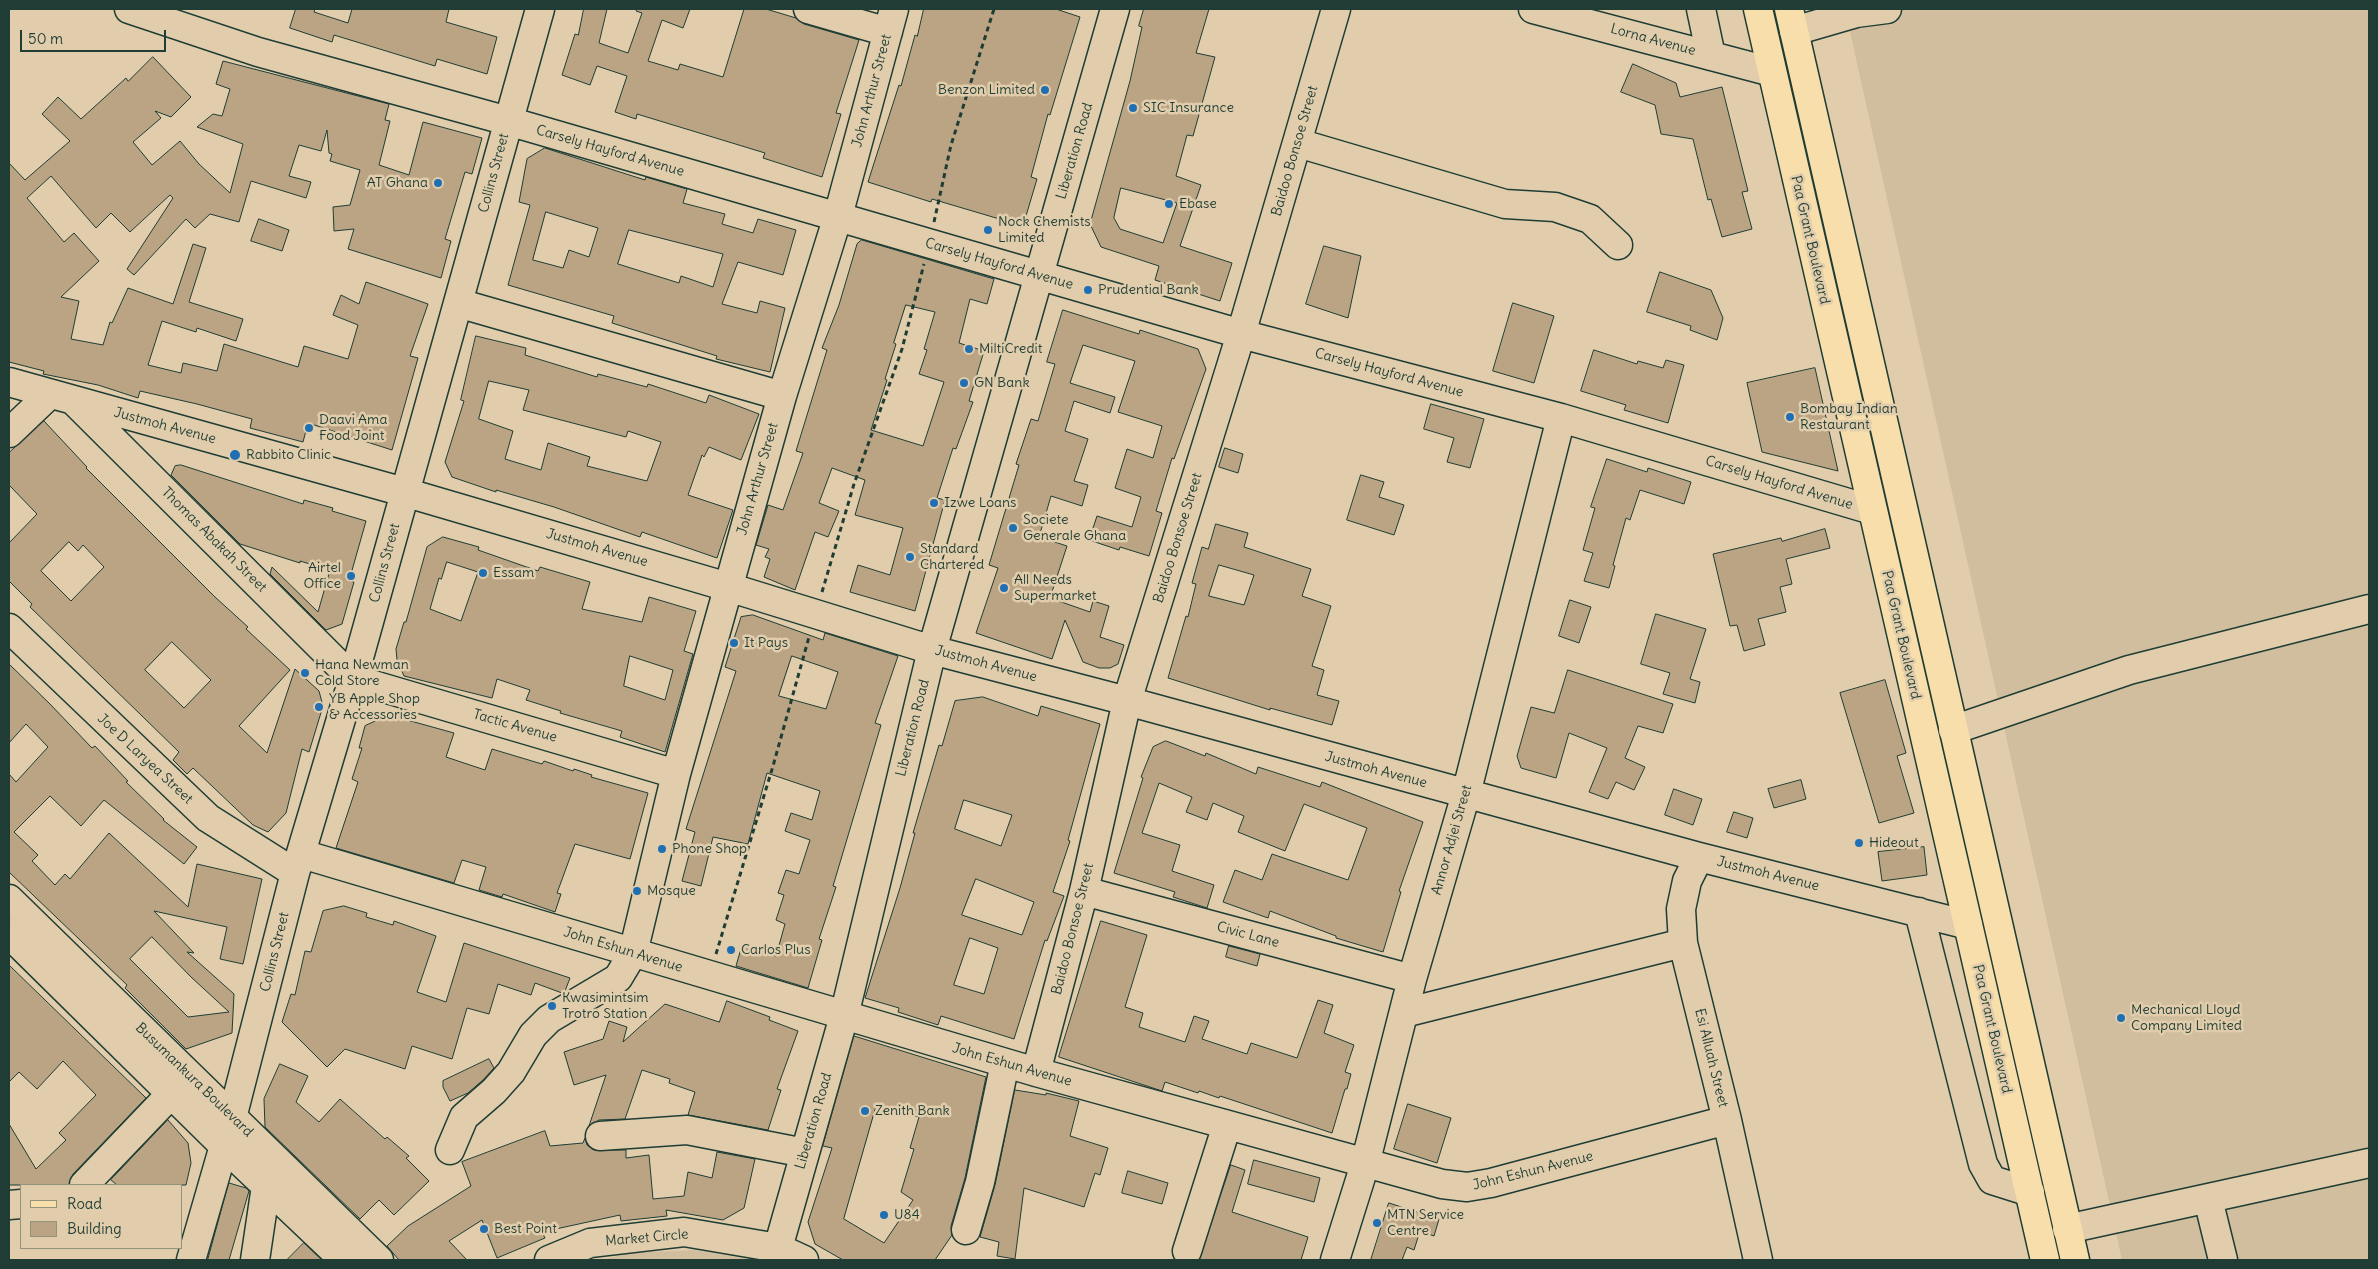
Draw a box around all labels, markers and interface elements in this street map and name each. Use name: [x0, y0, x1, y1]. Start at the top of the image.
scale bar: [22, 20, 169, 52]
street label: Lorna Avenue: [1609, 21, 1697, 59]
text: 50 m: [28, 29, 63, 48]
street label: John Arthur Street: [849, 33, 895, 149]
place label: Benzon Limited: [938, 82, 1035, 98]
marker: Benzon Limited: [1039, 84, 1051, 96]
street label: Baidoo Bonsoe Street: [1268, 84, 1322, 218]
place label: SIC Insurance: [1143, 100, 1234, 116]
street label: Liberation Road: [1053, 101, 1097, 201]
marker: SIC Insurance: [1127, 102, 1139, 114]
street label: Carsely Hayford Avenue: [534, 122, 686, 180]
street label: Collins Street: [475, 131, 513, 215]
street label: Paa Grant Boulevard: [1787, 174, 1833, 306]
place label: AT Ghana: [367, 175, 428, 191]
marker: AT Ghana: [432, 177, 444, 189]
place label: Ebase: [1179, 196, 1217, 212]
marker: Ebase: [1163, 198, 1175, 210]
place label: Nock Chemists Limited: [998, 214, 1091, 246]
marker: Nock Chemists Limited: [982, 224, 994, 236]
street label: Carsely Hayford Avenue: [923, 235, 1075, 293]
place label: Prudential Bank: [1098, 282, 1199, 298]
marker: Prudential Bank: [1082, 284, 1094, 296]
place label: MiltiCredit: [979, 341, 1042, 357]
marker: MiltiCredit: [963, 343, 975, 355]
street label: Carsely Hayford Avenue: [1313, 345, 1465, 401]
place label: GN Bank: [974, 375, 1030, 391]
marker: GN Bank: [958, 377, 970, 389]
place label: Bombay Indian Restaurant: [1800, 401, 1898, 434]
street label: Justmoh Avenue: [112, 404, 218, 448]
marker: Bombay Indian Restaurant: [1784, 411, 1796, 423]
place label: Daavi Ama Food Joint: [319, 412, 387, 444]
street label: John Arthur Street: [734, 421, 782, 537]
marker: Daavi Ama Food Joint: [303, 422, 315, 434]
place label: Rabbito Clinic: [246, 447, 331, 463]
marker: Rabbito Clinic: [228, 448, 242, 462]
street label: Carsely Hayford Avenue: [1703, 453, 1855, 513]
street label: Baidoo Bonsoe Street: [1150, 471, 1206, 605]
street label: Thomas Abakah Street: [158, 484, 270, 596]
place label: Izwe Loans: [944, 495, 1016, 511]
marker: Izwe Loans: [928, 497, 940, 509]
place label: Societe Generale Ghana: [1023, 512, 1126, 544]
street label: Collins Street: [366, 521, 404, 605]
marker: Societe Generale Ghana: [1007, 522, 1019, 534]
street label: Justmoh Avenue: [544, 525, 650, 571]
place label: Standard Chartered: [920, 541, 984, 574]
marker: Standard Chartered: [904, 551, 916, 563]
place label: Airtel Office: [303, 560, 341, 592]
place label: Essam: [493, 565, 534, 581]
marker: Essam: [477, 567, 489, 579]
street label: Paa Grant Boulevard: [1878, 569, 1924, 701]
marker: Airtel Office: [345, 570, 357, 582]
place label: All Needs Supermarket: [1014, 572, 1096, 604]
marker: All Needs Supermarket: [998, 582, 1010, 594]
place label: It Pays: [744, 635, 788, 651]
marker: It Pays: [728, 637, 740, 649]
street label: Justmoh Avenue: [933, 642, 1039, 686]
place label: Hana Newman Cold Store: [315, 657, 409, 690]
marker: Hana Newman Cold Store: [299, 667, 311, 679]
street label: Liberation Road: [893, 678, 933, 778]
place label: YB Apple Shop & Accessories: [329, 691, 420, 724]
marker: YB Apple Shop & Accessories: [313, 701, 325, 713]
street label: Tactic Avenue: [471, 706, 559, 746]
street label: Joe D Laryea Street: [94, 710, 196, 808]
street label: Justmoh Avenue: [1323, 748, 1429, 792]
street label: Annor Adjei Street: [1428, 783, 1476, 897]
place label: Hideout: [1869, 835, 1919, 851]
marker: Hideout: [1853, 837, 1865, 849]
place label: Phone Shop: [672, 841, 747, 857]
marker: Phone Shop: [656, 843, 668, 855]
street label: Justmoh Avenue: [1715, 853, 1821, 895]
street label: Baidoo Bonsoe Street: [1048, 861, 1098, 997]
place label: Mosque: [647, 883, 696, 899]
marker: Mosque: [631, 885, 643, 897]
street label: Collins Street: [257, 910, 293, 994]
street label: Civic Lane: [1215, 919, 1281, 951]
street label: John Eshun Avenue: [561, 924, 685, 976]
place label: Carlos Plus: [741, 942, 811, 958]
marker: Carlos Plus: [725, 944, 737, 956]
street label: Paa Grant Boulevard: [1969, 963, 2015, 1095]
place label: Kwasimintsim Trotro Station: [562, 990, 649, 1022]
marker: Kwasimintsim Trotro Station: [546, 1000, 558, 1012]
place label: Mechanical Lloyd Company Limited: [2131, 1002, 2242, 1034]
street label: Esi Alluah Street: [1691, 1007, 1731, 1109]
marker: Mechanical Lloyd Company Limited: [2115, 1012, 2127, 1024]
street label: Busumankura Boulevard: [132, 1019, 256, 1141]
street label: John Eshun Avenue: [950, 1040, 1074, 1090]
street label: Liberation Road: [792, 1071, 836, 1171]
place label: Zenith Bank: [875, 1103, 950, 1119]
marker: Zenith Bank: [859, 1105, 871, 1117]
street label: John Eshun Avenue: [1471, 1148, 1595, 1194]
legend: [20, 1184, 182, 1249]
text: Road: [67, 1194, 102, 1213]
place label: U84: [894, 1207, 920, 1223]
place label: MTN Service Centre: [1387, 1207, 1464, 1240]
marker: U84: [878, 1209, 890, 1221]
marker: MTN Service Centre: [1371, 1217, 1383, 1229]
text: Building: [67, 1219, 122, 1238]
place label: Best Point: [494, 1221, 557, 1237]
marker: Best Point: [478, 1223, 490, 1235]
street label: Market Circle: [605, 1226, 689, 1250]

